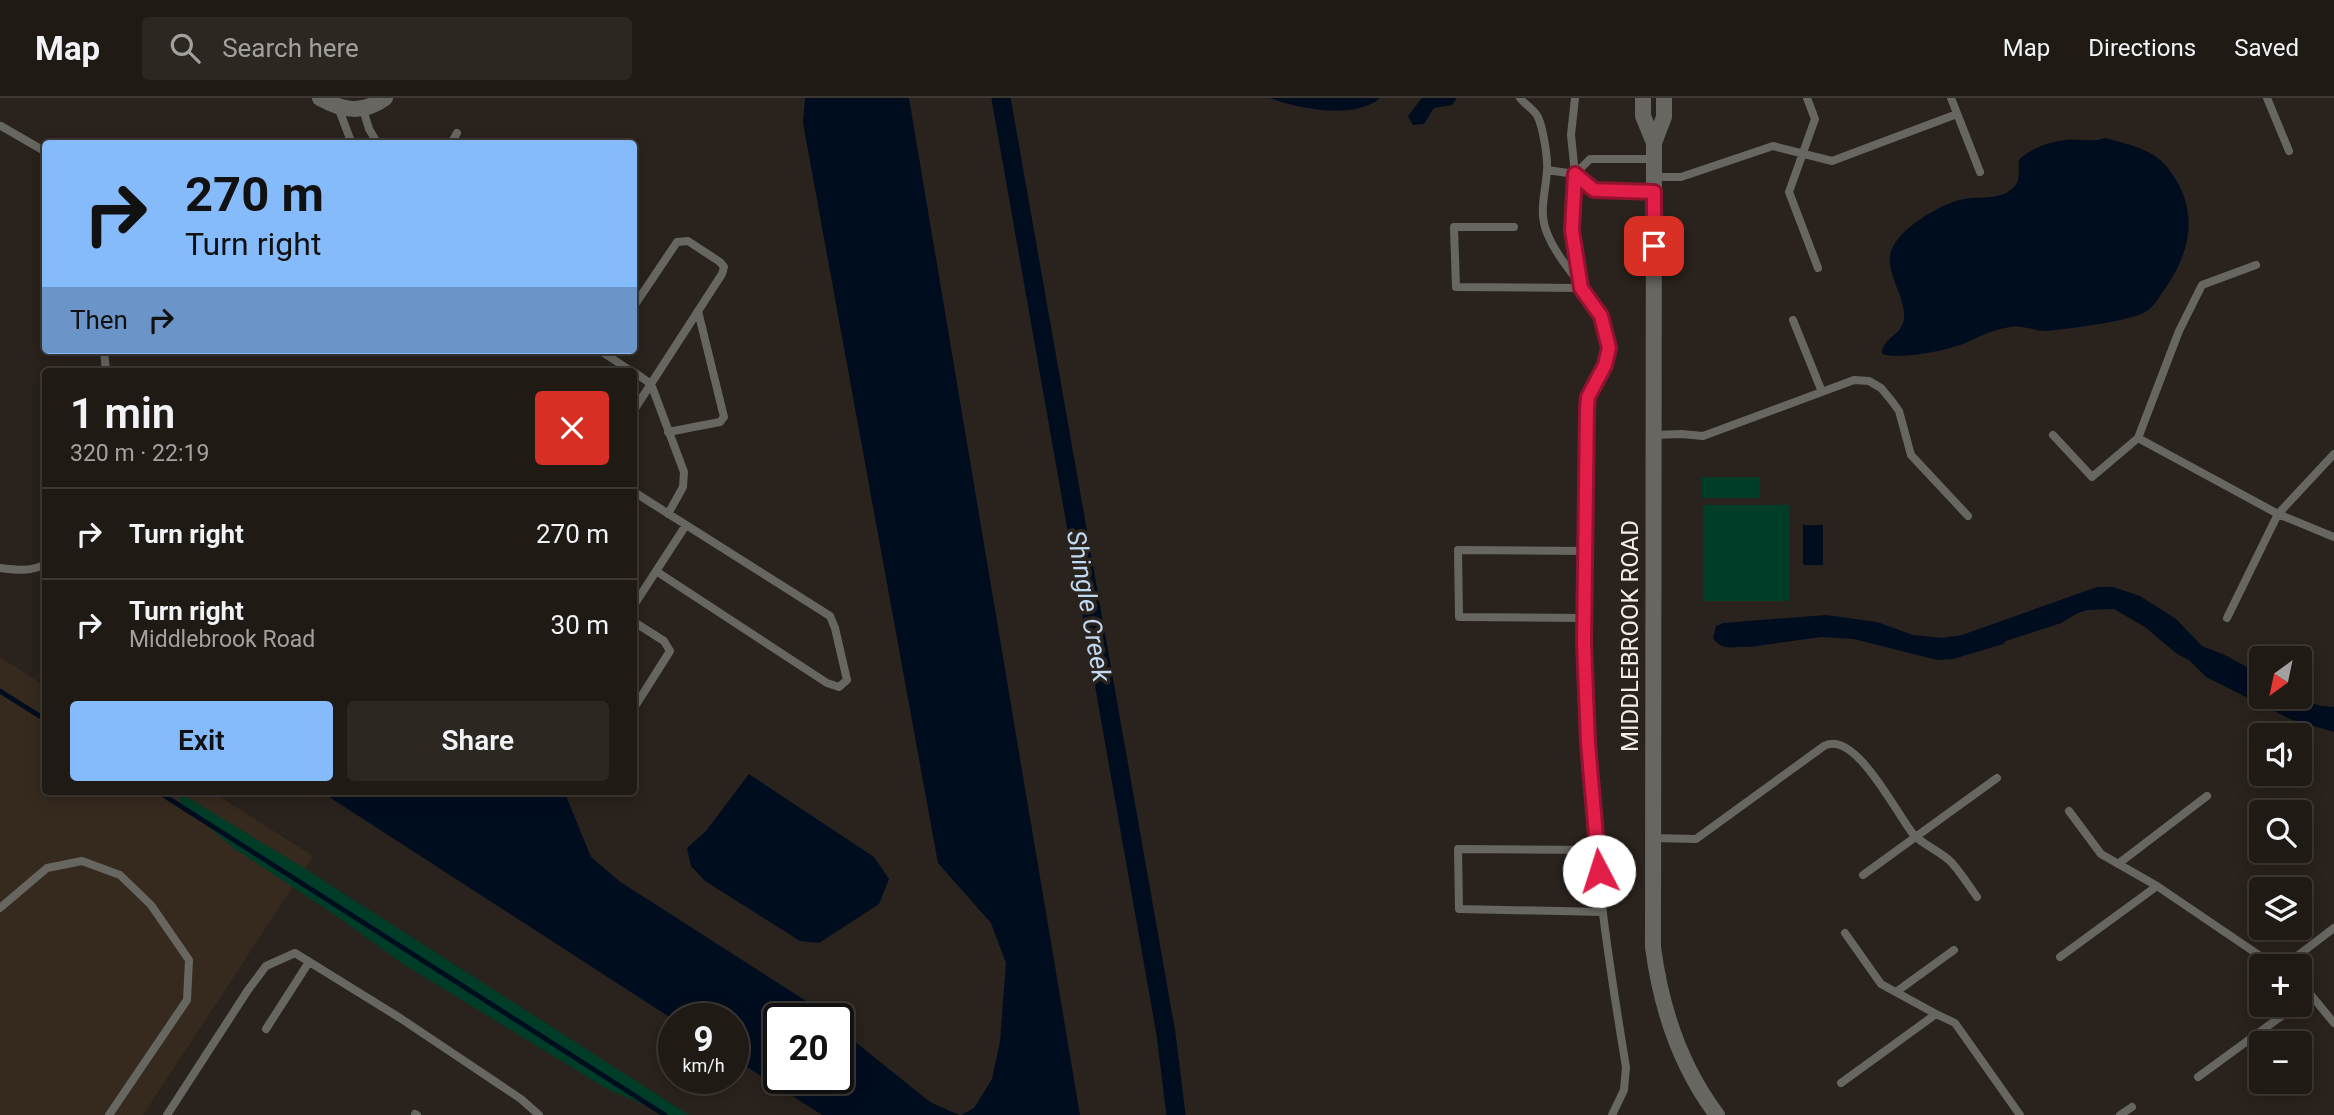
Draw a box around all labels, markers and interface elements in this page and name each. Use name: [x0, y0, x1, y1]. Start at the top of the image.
search box: [142, 17, 632, 80]
text: Map: [35, 29, 100, 68]
icon: search: [166, 29, 204, 67]
text: Search here: [222, 33, 359, 63]
text: Map: [2003, 34, 2050, 62]
text: Directions: [2088, 34, 2196, 62]
text: Saved: [2234, 34, 2299, 62]
text: 270 m: [185, 166, 324, 223]
icon: right: [70, 168, 161, 259]
pin: [1624, 216, 1684, 276]
text: Turn right: [185, 225, 321, 263]
icon: arrive: [1635, 227, 1673, 265]
icon: right: [142, 301, 180, 339]
text: Then: [70, 305, 128, 335]
text: 1 min: [70, 389, 175, 438]
button: close: [535, 391, 609, 465]
text: 320 m · 22:19: [70, 440, 209, 467]
icon: right: [70, 515, 108, 553]
text: Turn right: [129, 519, 244, 549]
text: 270 m: [536, 519, 609, 549]
street label: MIDDLEBROOK ROAD: [1616, 520, 1644, 752]
water label: Shingle Creek: [1061, 528, 1117, 685]
text: Turn right: [129, 596, 244, 626]
icon: right: [70, 606, 108, 644]
text: 30 m: [551, 610, 609, 640]
text: Middlebrook Road: [129, 626, 315, 653]
north arrow: [2249, 646, 2312, 709]
map controls: [2249, 646, 2312, 1094]
button: Exit: [70, 701, 333, 781]
button: Share: [347, 701, 609, 781]
button: sound: [2249, 723, 2312, 786]
button: search: [2249, 800, 2312, 863]
position arrow: [1562, 834, 1636, 908]
button: layers: [2249, 877, 2312, 940]
button: +: [2249, 954, 2312, 1017]
speed limit sign: 20: [763, 1003, 854, 1094]
text: 9: [693, 1019, 714, 1060]
button: −: [2249, 1031, 2312, 1094]
text: km/h: [682, 1055, 725, 1076]

